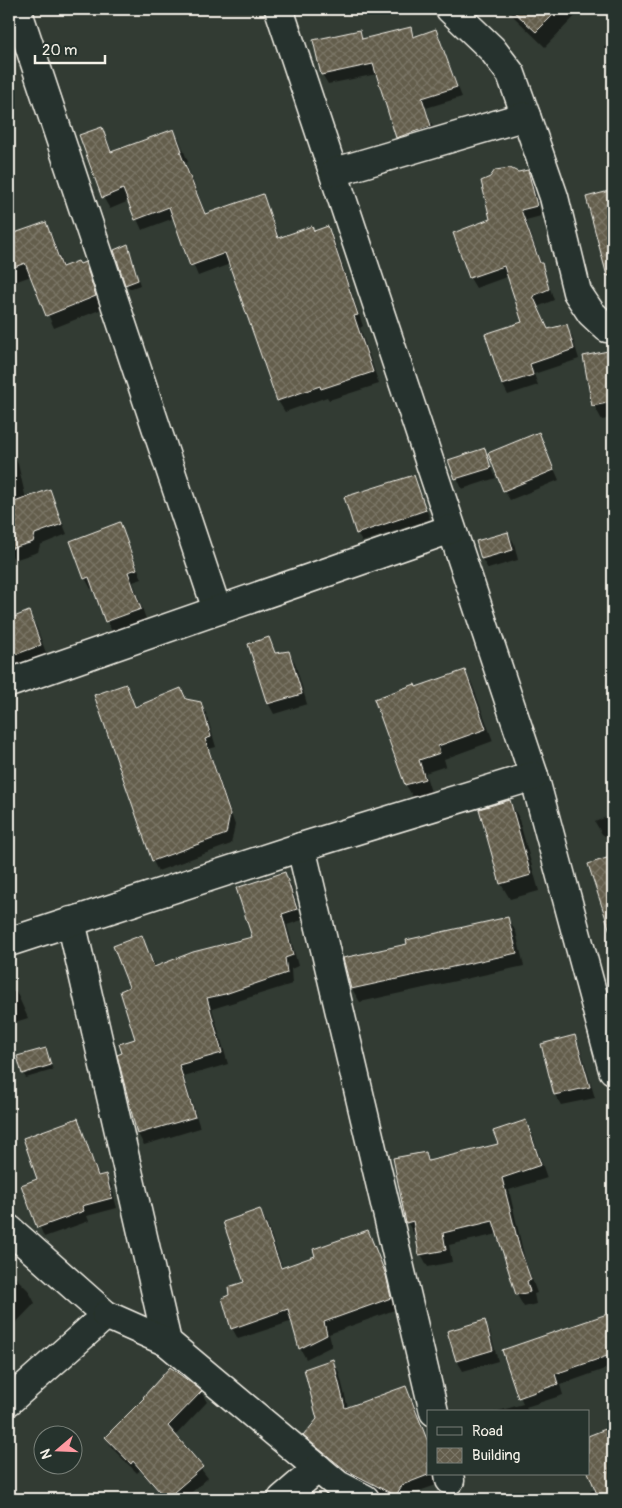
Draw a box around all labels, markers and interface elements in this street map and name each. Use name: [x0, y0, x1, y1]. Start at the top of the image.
scale bar: [35, 32, 105, 64]
text: 20 m: [42, 41, 77, 60]
legend: [427, 1410, 590, 1476]
text: Road: [472, 1422, 503, 1441]
north arrow: [32, 1426, 82, 1476]
text: Building: [472, 1446, 520, 1465]
text: N: [37, 1447, 56, 1461]

